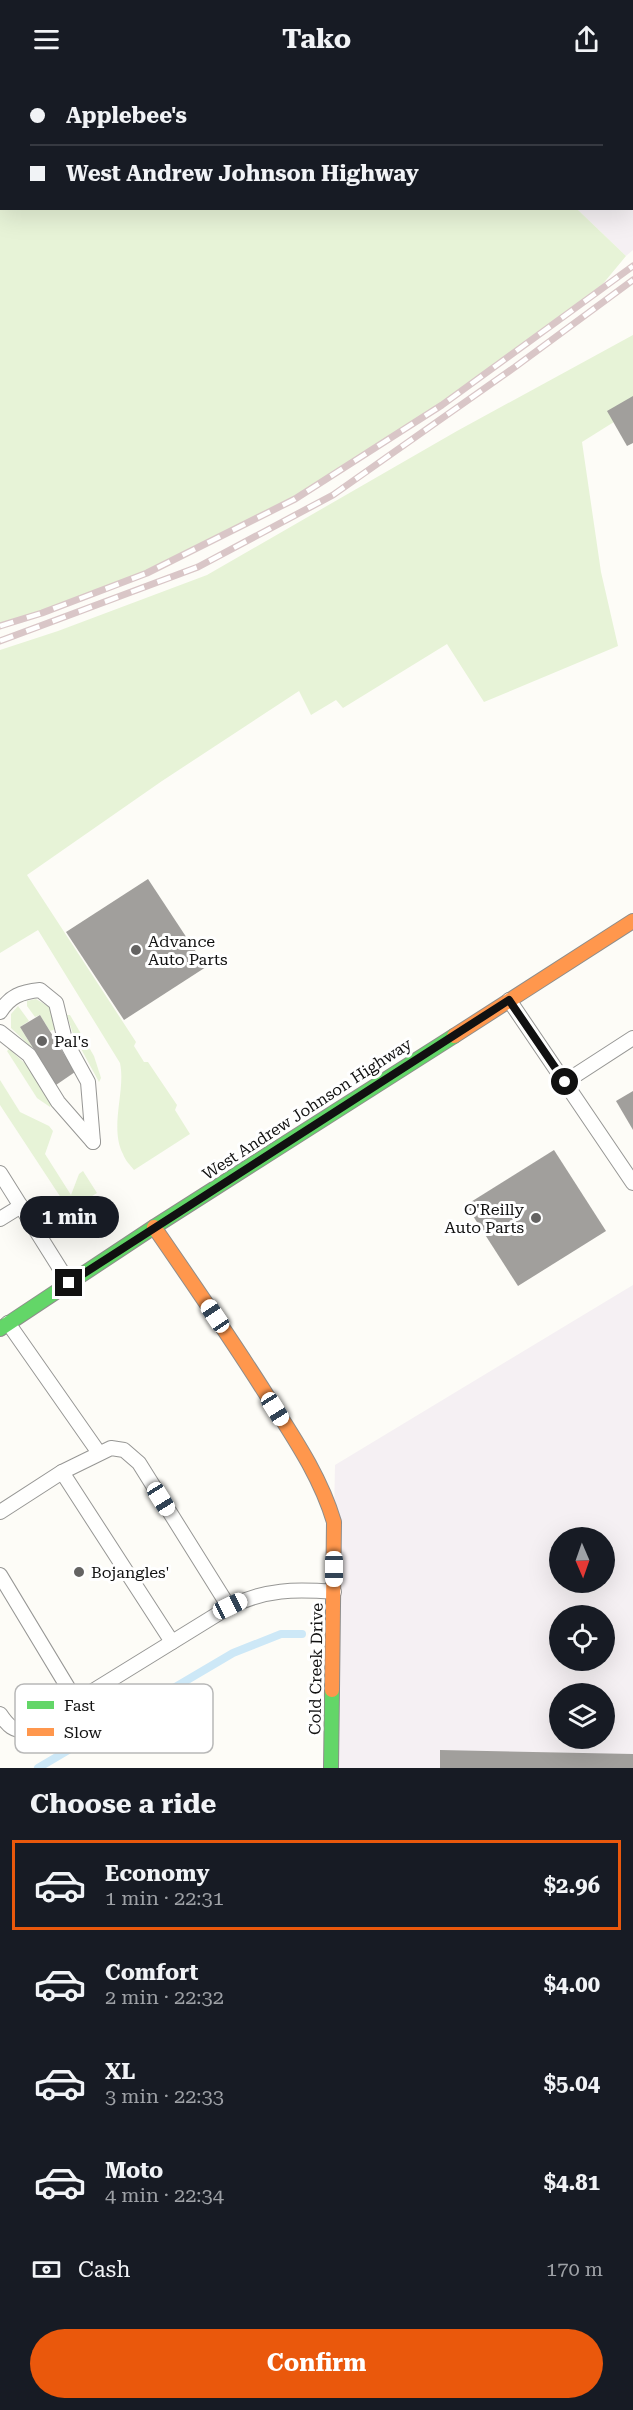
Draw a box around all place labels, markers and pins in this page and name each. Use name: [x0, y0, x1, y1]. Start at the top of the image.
place label: Advance Auto Parts: [148, 932, 228, 969]
marker: Advance Auto Parts: [129, 943, 143, 957]
place label: Pal's: [54, 1032, 89, 1051]
marker: Pal's: [35, 1034, 49, 1048]
place label: O'Reilly Auto Parts: [444, 1200, 525, 1237]
marker: O'Reilly Auto Parts: [529, 1211, 543, 1225]
place label: Bojangles': [91, 1563, 169, 1582]
marker: Bojangles': [72, 1565, 86, 1579]

